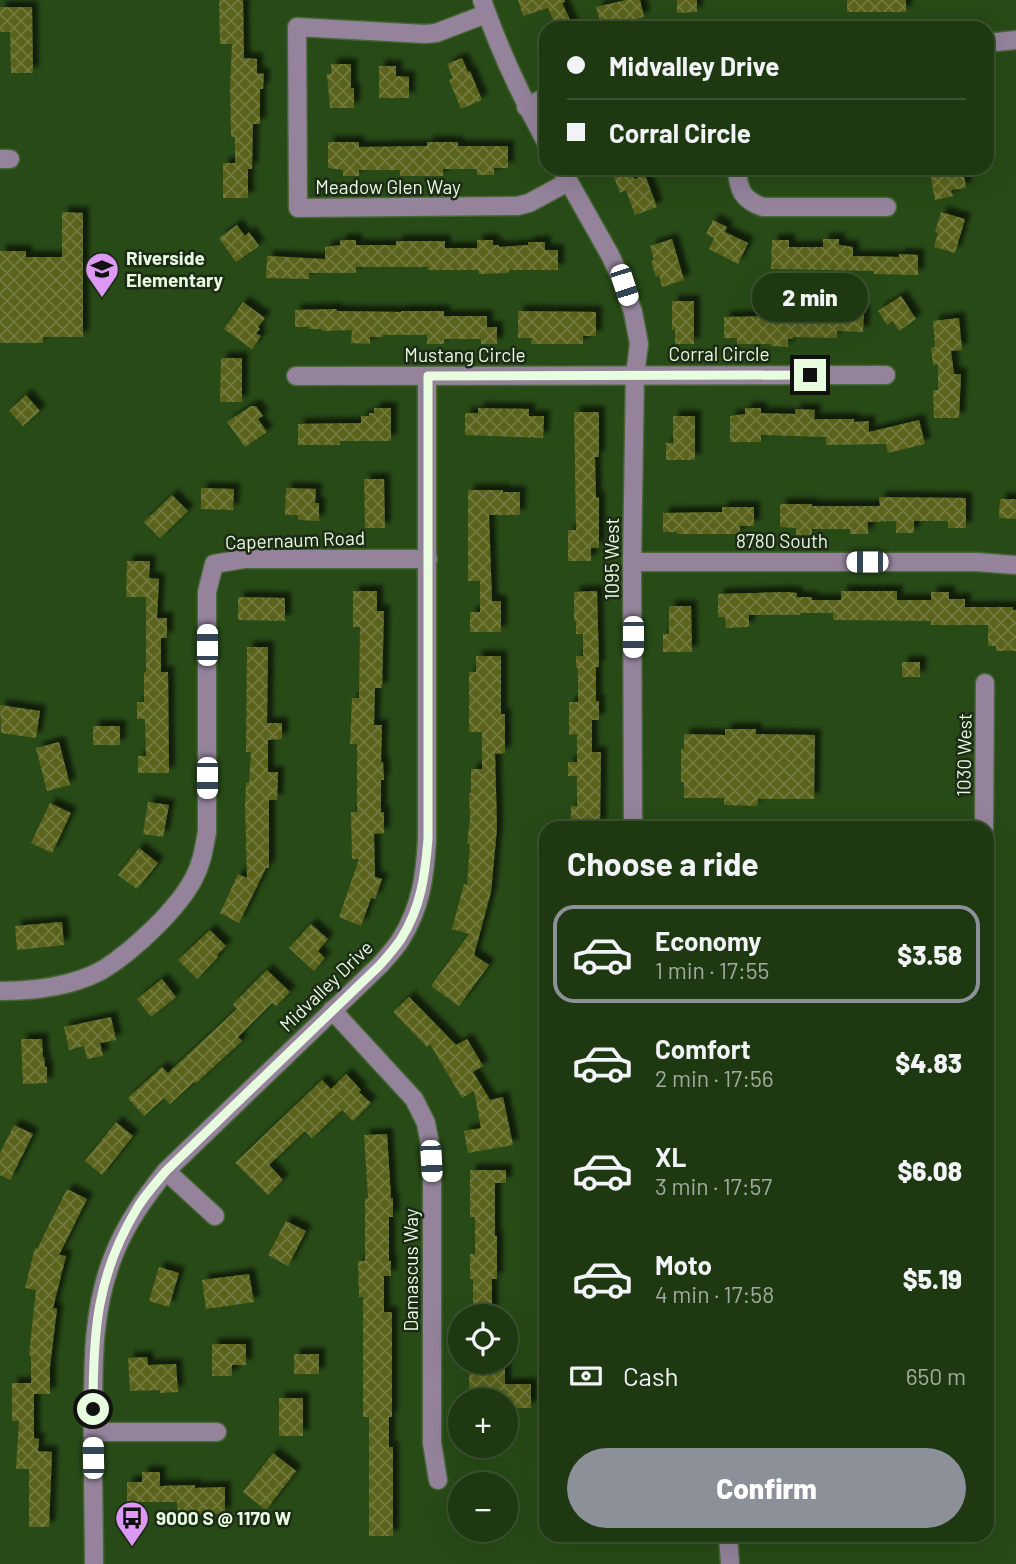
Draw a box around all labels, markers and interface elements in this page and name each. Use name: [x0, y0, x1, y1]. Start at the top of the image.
text: Midvalley Drive: [609, 50, 779, 81]
text: Corral Circle: [609, 117, 751, 148]
street label: Meadow Glen Way: [315, 175, 461, 198]
place label: Riverside Elementary: [126, 246, 223, 291]
school or university icon: Riverside Elementary: [83, 250, 121, 299]
car: [608, 262, 641, 308]
callout: 2 min: [752, 274, 868, 322]
text: 2 min: [782, 283, 838, 311]
street label: Corral Circle: [668, 342, 770, 365]
street label: Mustang Circle: [404, 343, 526, 366]
route end: [794, 359, 826, 391]
street label: 1095 West: [600, 518, 623, 600]
street label: Capernaum Road: [225, 526, 365, 553]
street label: 8780 South: [736, 529, 828, 552]
car: [847, 552, 889, 573]
car: [623, 616, 644, 658]
car: [197, 624, 218, 666]
street label: 1030 West: [951, 713, 976, 797]
car: [197, 757, 218, 799]
text: Choose a ride: [567, 844, 759, 882]
icon: car: [571, 923, 634, 986]
text: Economy: [655, 925, 761, 956]
street label: Midvalley Drive: [274, 935, 377, 1036]
text: $3.58: [897, 939, 962, 970]
text: 1 min · 17:55: [655, 956, 769, 984]
icon: car: [571, 1031, 634, 1094]
text: Comfort: [655, 1033, 751, 1064]
text: $4.83: [895, 1047, 962, 1078]
text: 2 min · 17:56: [655, 1064, 774, 1092]
car: [420, 1139, 443, 1183]
icon: car: [571, 1139, 634, 1202]
text: XL: [655, 1141, 686, 1172]
text: $6.08: [897, 1155, 962, 1186]
text: 3 min · 17:57: [655, 1172, 772, 1200]
street label: Damascus Way: [399, 1208, 422, 1332]
icon: car: [571, 1247, 634, 1310]
text: Moto: [655, 1249, 712, 1280]
text: $5.19: [903, 1263, 962, 1294]
text: 4 min · 17:58: [655, 1280, 774, 1308]
map controls: [448, 1304, 518, 1542]
button: locate: [448, 1304, 518, 1374]
icon: cash: [567, 1357, 605, 1395]
text: Cash: [623, 1360, 678, 1391]
text: 650 m: [906, 1362, 966, 1390]
button: +: [448, 1388, 518, 1458]
route start: [77, 1393, 109, 1425]
car: [83, 1437, 104, 1479]
button: Confirm: [567, 1448, 966, 1528]
button: −: [448, 1472, 518, 1542]
bus stop icon: 9000 S @ 1170 W: [113, 1499, 151, 1548]
place label: 9000 S @ 1170 W: [156, 1506, 291, 1529]

